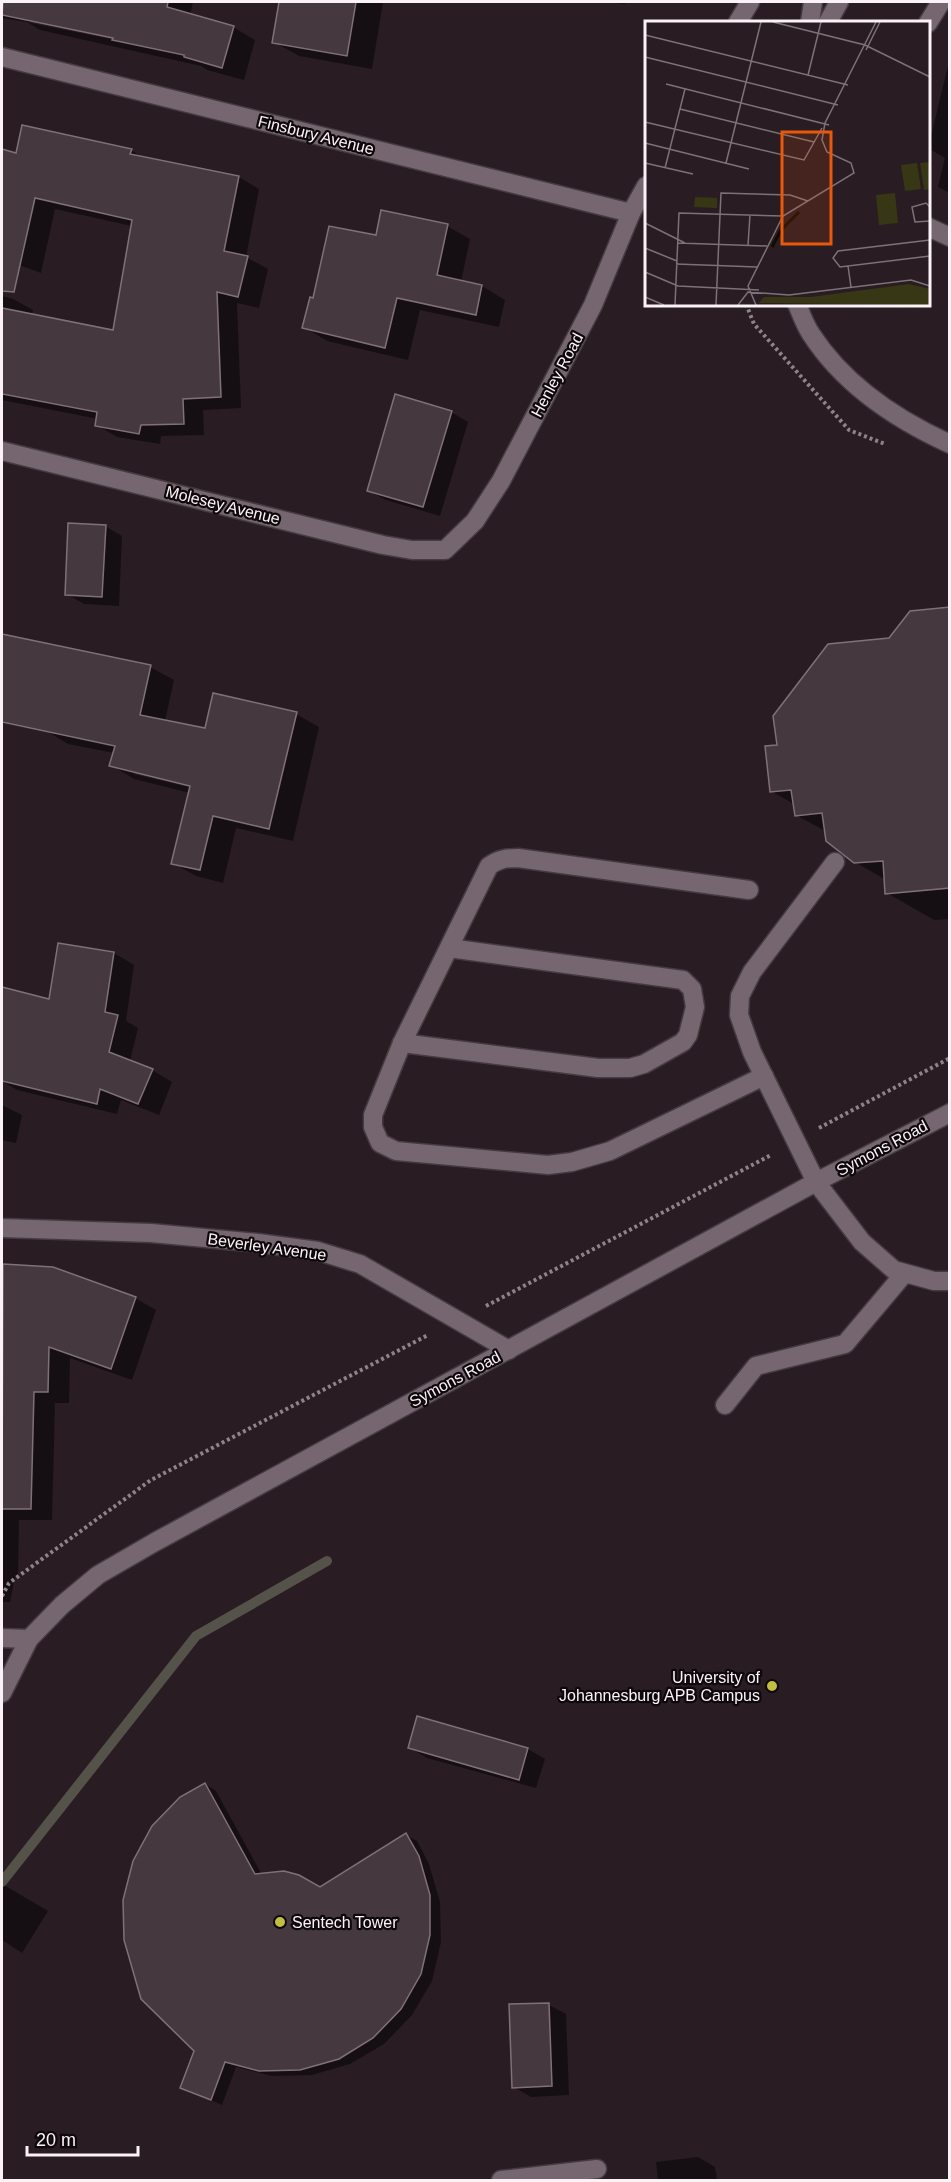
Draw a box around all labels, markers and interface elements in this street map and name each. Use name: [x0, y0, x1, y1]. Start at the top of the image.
inset map: [645, 21, 930, 306]
street label: Finsbury Avenue: [256, 112, 376, 158]
street label: Henley Road: [528, 330, 586, 420]
street label: Molesey Avenue: [164, 483, 282, 527]
street label: Symons Road: [834, 1117, 930, 1179]
street label: Beverley Avenue: [207, 1230, 328, 1264]
street label: Symons Road: [407, 1348, 503, 1410]
place label: University of Johannesburg APB Campus: [559, 1669, 761, 1704]
marker: University of Johannesburg APB Campus: [765, 1679, 779, 1693]
place label: Sentech Tower: [292, 1914, 398, 1931]
marker: Sentech Tower: [273, 1915, 287, 1929]
scale bar: [27, 2119, 138, 2157]
text: 20 m: [36, 2130, 76, 2150]

